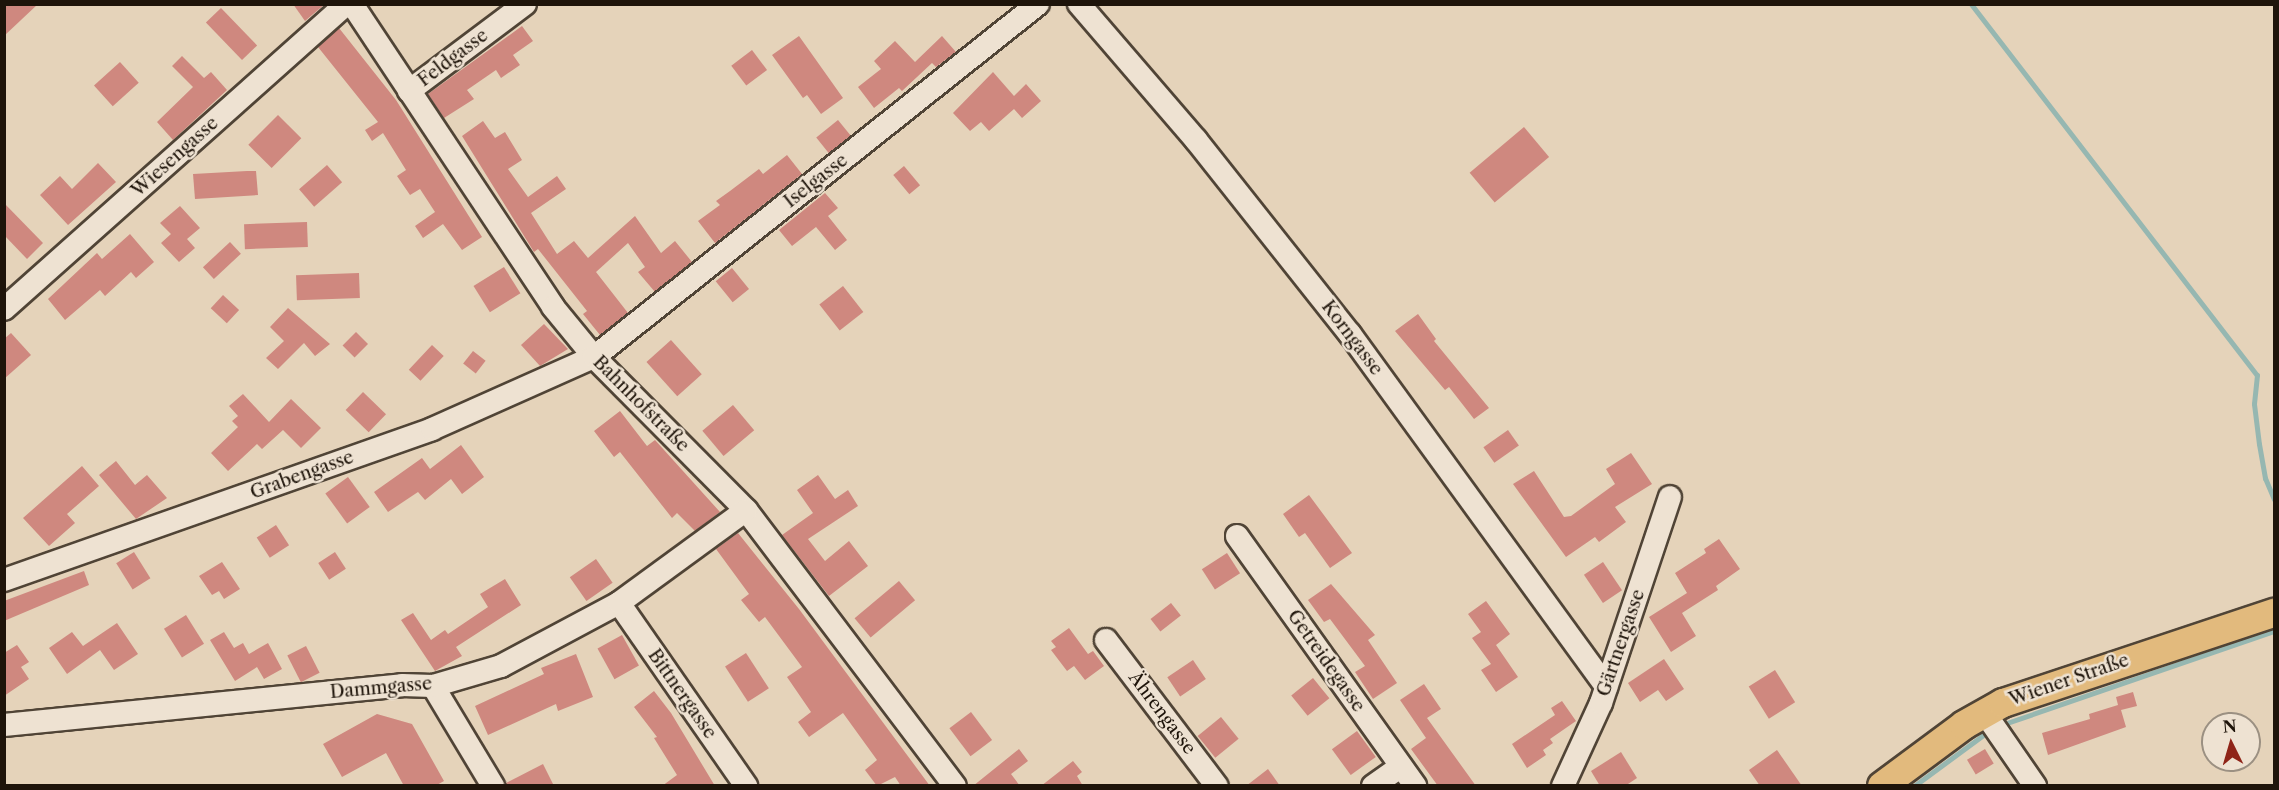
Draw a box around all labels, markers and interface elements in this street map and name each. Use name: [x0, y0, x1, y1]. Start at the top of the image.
street label: Feldgasse: [414, 25, 492, 91]
street label: Wiesengasse: [127, 112, 223, 202]
street label: Iselgasse: [780, 150, 852, 212]
street label: Korngasse: [1317, 296, 1387, 380]
street label: Bahnhofstraße: [588, 351, 694, 457]
street label: Grabengasse: [247, 446, 357, 504]
street label: Gärtnergasse: [1593, 587, 1649, 699]
street label: Getreidegasse: [1283, 606, 1369, 716]
street label: Bittnergasse: [643, 645, 721, 743]
street label: Wiener Straße: [2006, 649, 2132, 711]
street label: Ährengasse: [1124, 667, 1200, 759]
street label: Dammgasse: [329, 673, 433, 703]
north arrow: [2201, 712, 2261, 772]
text: N: [2222, 715, 2237, 737]

